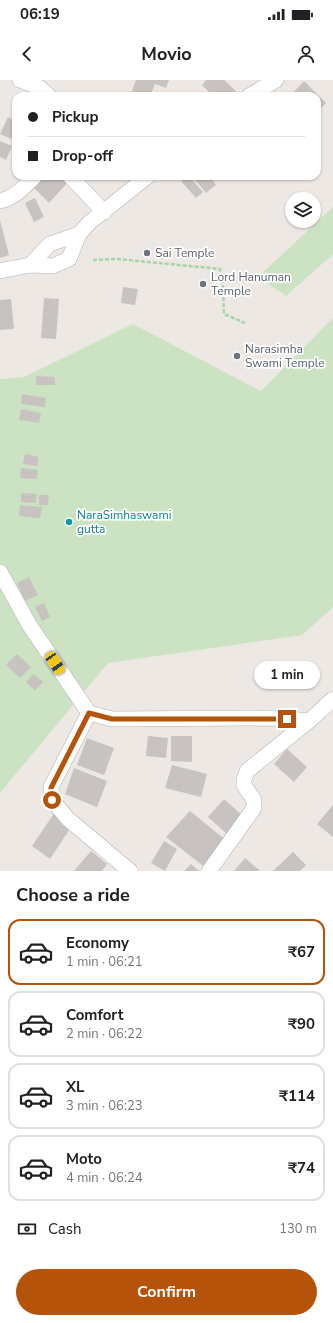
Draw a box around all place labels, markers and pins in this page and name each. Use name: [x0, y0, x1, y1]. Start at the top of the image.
place label: Sai Temple: [155, 245, 214, 261]
marker: Sai Temple: [142, 248, 152, 258]
place label: Lord Hanuman Temple: [211, 269, 291, 299]
marker: Lord Hanuman Temple: [198, 279, 208, 289]
place label: Narasimha Swami Temple: [245, 341, 325, 371]
marker: Narasimha Swami Temple: [232, 351, 242, 361]
place label: NaraSimhaswami gutta: [77, 507, 172, 537]
marker: NaraSimhaswami gutta: [64, 517, 74, 527]

